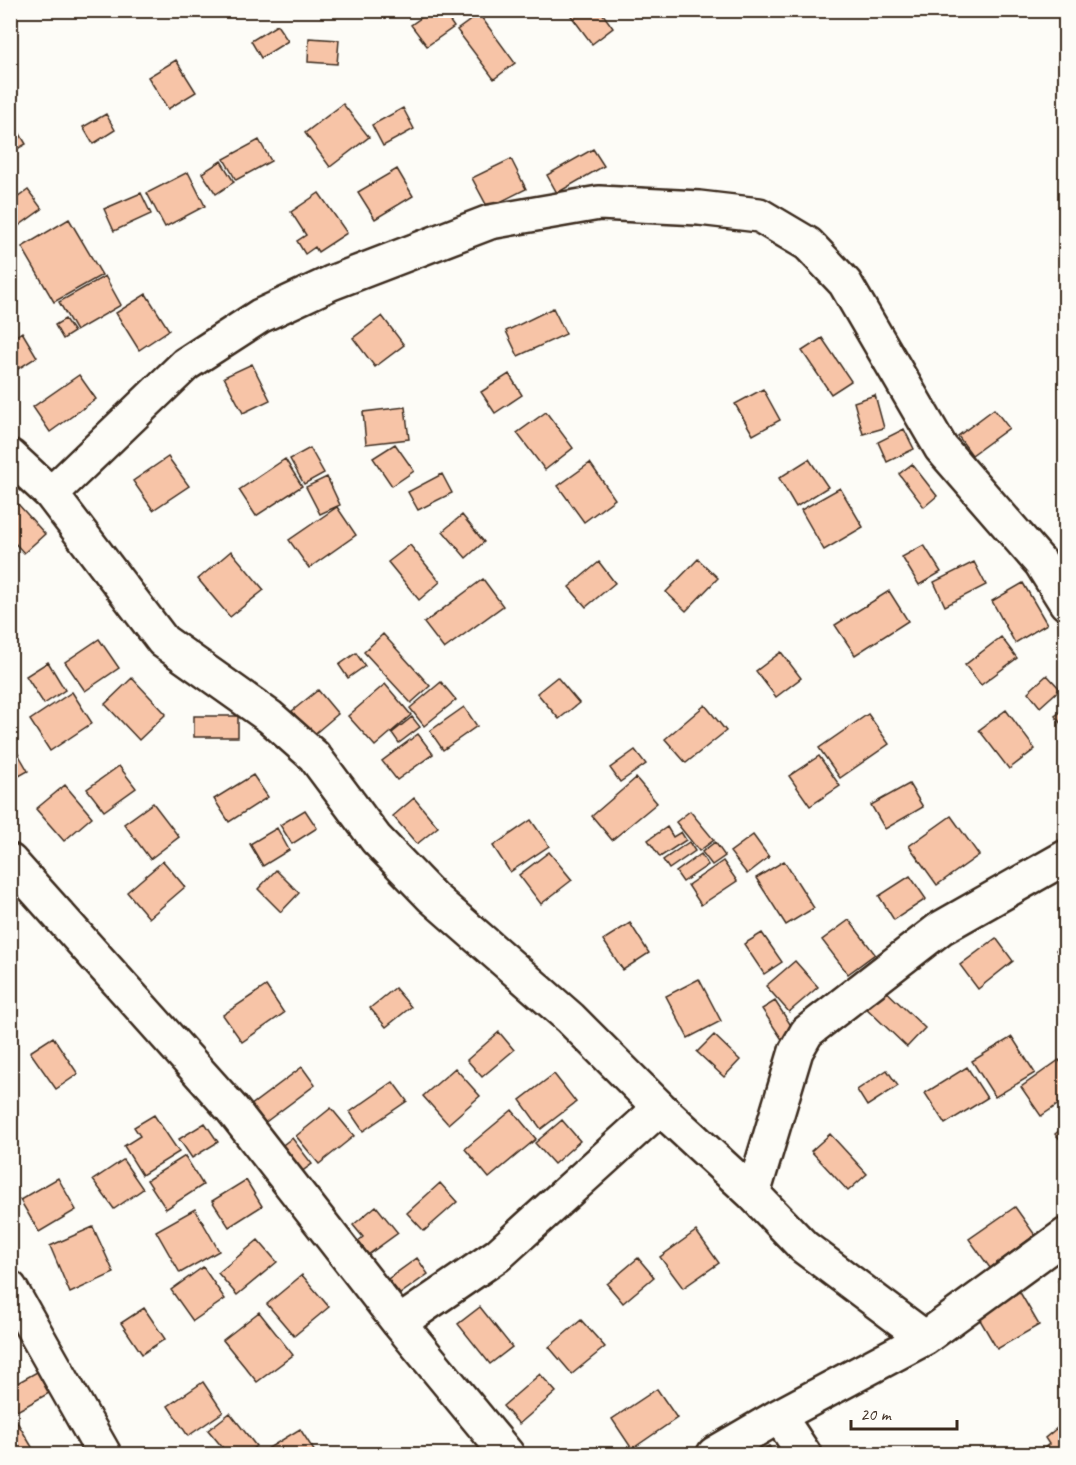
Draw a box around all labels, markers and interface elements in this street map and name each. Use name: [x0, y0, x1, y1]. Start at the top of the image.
scale bar: [851, 1393, 958, 1431]
text: 20 m: [860, 1403, 893, 1425]

